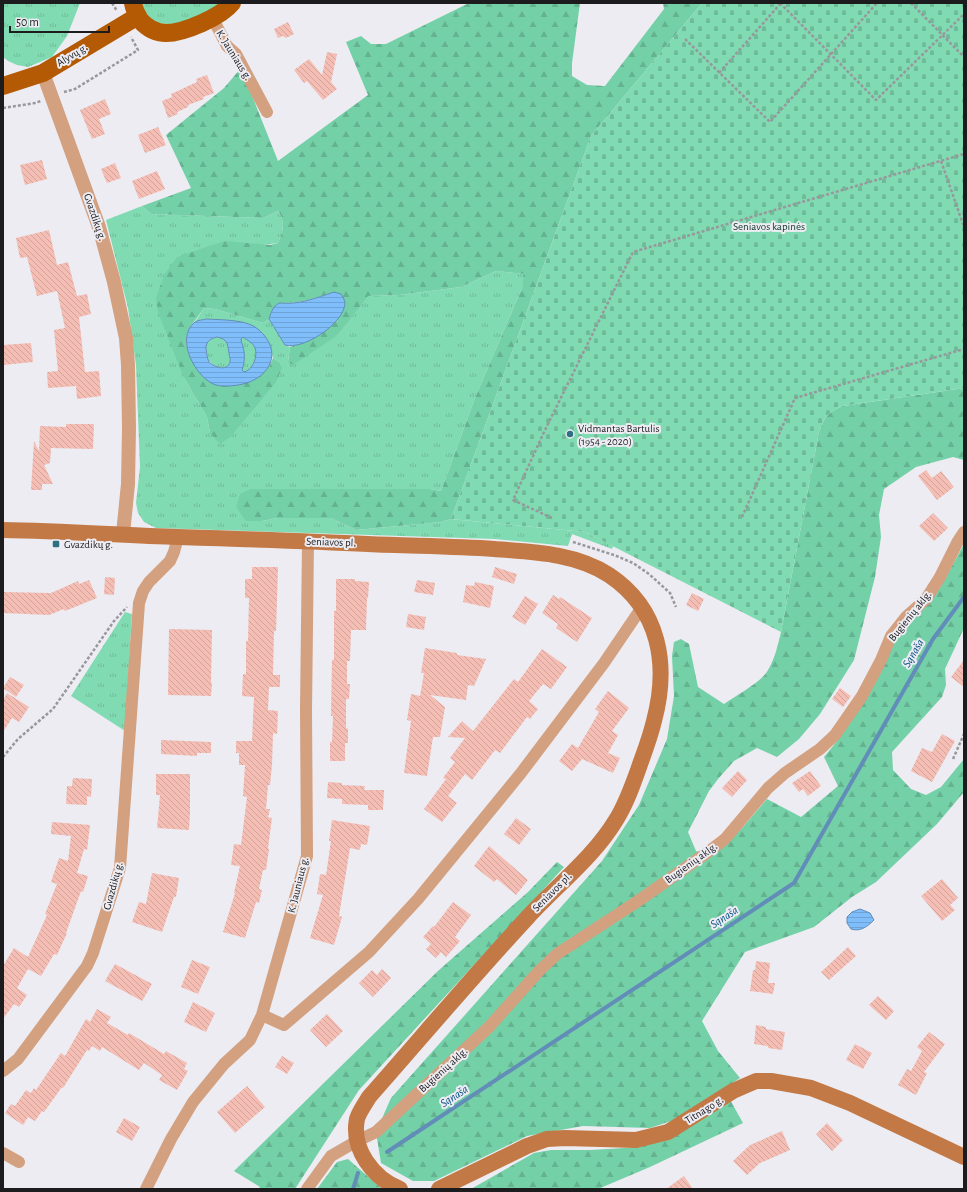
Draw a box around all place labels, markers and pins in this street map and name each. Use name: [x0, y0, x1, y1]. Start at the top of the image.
place label: Vidmantas Bartulis (1954 - 2020): [578, 423, 660, 447]
marker: Vidmantas Bartulis (1954 - 2020): [565, 429, 575, 439]
marker: Gvazdikų g.: [51, 539, 61, 549]
place label: Gvazdikų g.: [64, 539, 113, 550]

